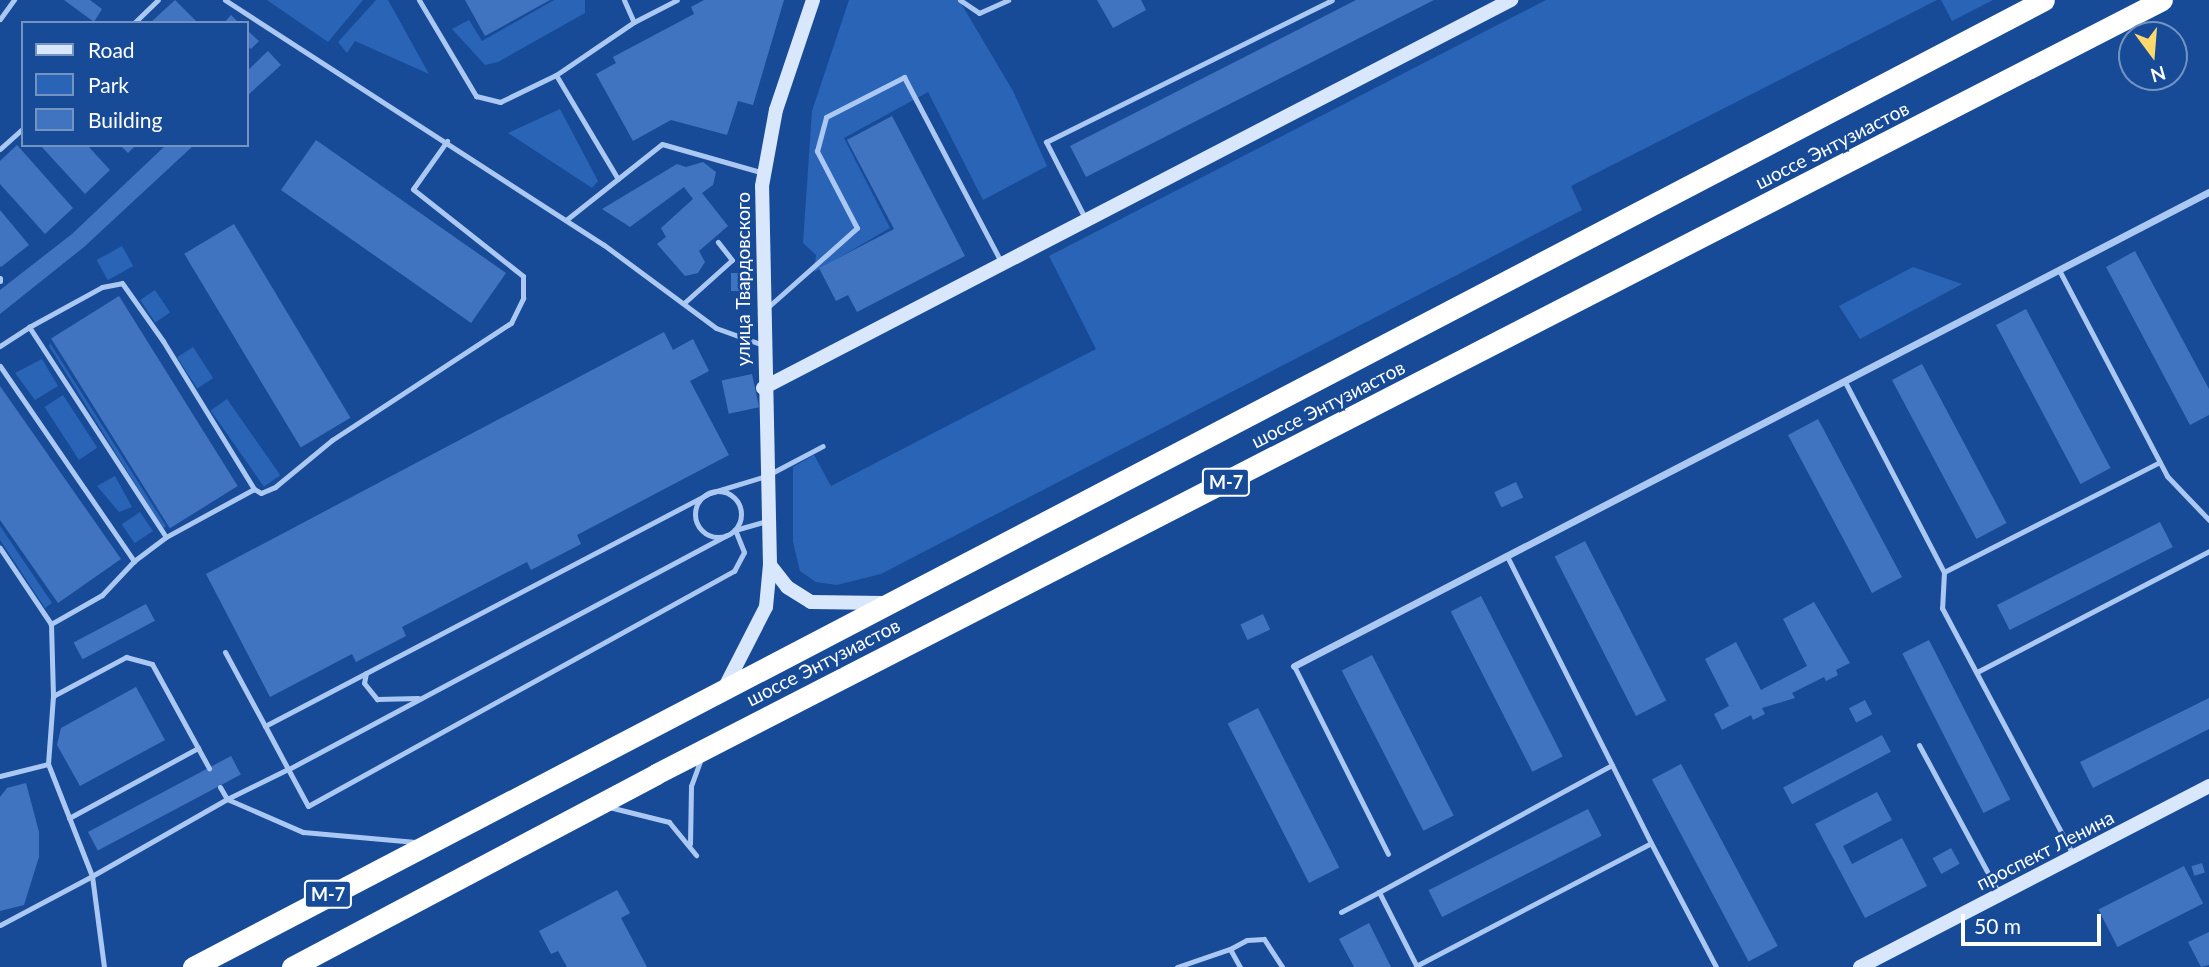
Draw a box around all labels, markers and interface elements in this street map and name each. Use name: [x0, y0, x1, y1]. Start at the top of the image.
legend: [21, 21, 248, 147]
north arrow: [2118, 21, 2188, 91]
text: Road: [88, 37, 135, 62]
text: N: [2148, 62, 2169, 88]
text: Park: [88, 72, 129, 97]
street label: шоссе Энтузиастов: [1751, 96, 1913, 194]
text: Building: [88, 107, 163, 132]
street label: улица Твардовского: [732, 192, 754, 366]
street label: шоссе Энтузиастов: [1247, 355, 1409, 453]
road number: М-7: [1202, 468, 1250, 496]
street label: шоссе Энтузиастов: [742, 613, 904, 711]
street label: проспект Ленина: [1972, 805, 2118, 895]
road number: М-7: [304, 880, 352, 908]
scale bar: [1964, 900, 2104, 944]
text: 50 m: [1974, 913, 2021, 938]

